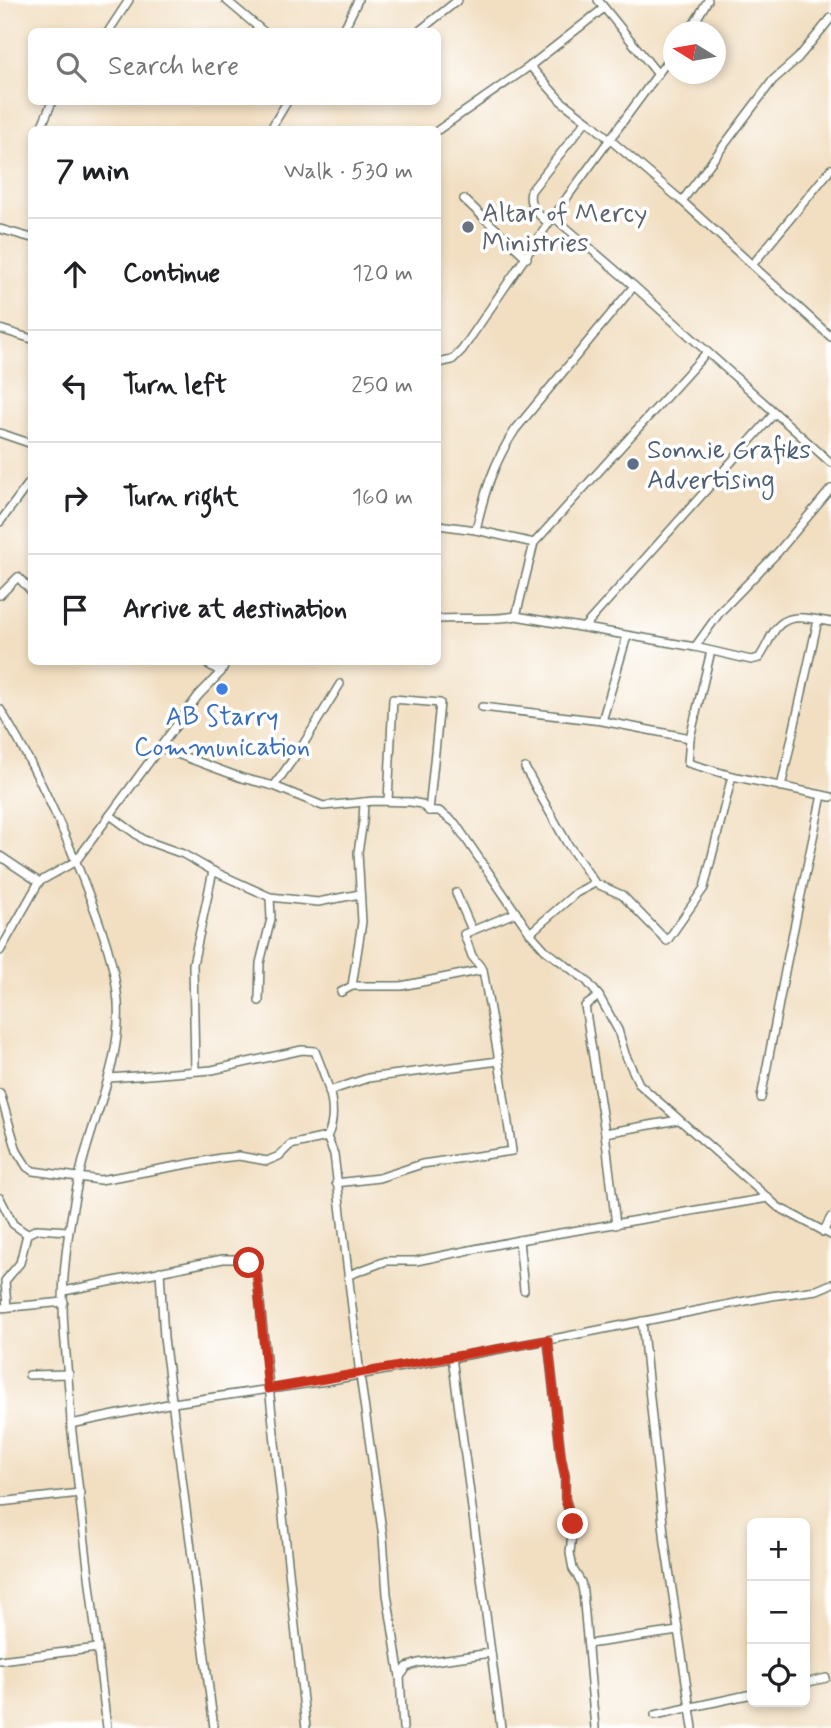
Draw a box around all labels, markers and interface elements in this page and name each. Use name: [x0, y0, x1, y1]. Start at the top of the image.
north arrow: [663, 21, 726, 84]
search box: [28, 28, 441, 105]
icon: search: [52, 48, 90, 86]
text: Search here: [108, 50, 239, 84]
text: 7 min: [56, 152, 130, 191]
text: Walk · 530 m: [284, 157, 413, 187]
place label: Altar of Mercy Ministries: [482, 197, 647, 261]
marker: Altar of Mercy Ministries: [460, 219, 476, 235]
icon: ahead: [56, 255, 94, 293]
text: Continue: [123, 257, 220, 291]
text: 120 m: [352, 259, 413, 289]
icon: left: [56, 367, 94, 405]
text: Turn left: [123, 369, 227, 403]
text: 250 m: [351, 371, 413, 401]
place label: Sonnie Grafiks Advertising: [647, 434, 811, 500]
marker: Sonnie Grafiks Advertising: [625, 456, 641, 472]
icon: right: [56, 479, 94, 517]
text: Turn right: [123, 481, 239, 515]
text: 160 m: [352, 483, 413, 513]
icon: arrive: [56, 591, 94, 629]
text: Arrive at destination: [123, 593, 347, 627]
marker: AB Starry Communication: [214, 681, 230, 697]
place label: AB Starry Communication: [134, 701, 310, 765]
route start: [233, 1247, 264, 1278]
route end: [557, 1508, 588, 1539]
map controls: [747, 1518, 810, 1707]
button: +: [747, 1518, 810, 1581]
button: −: [747, 1581, 810, 1644]
button: locate: [747, 1644, 810, 1707]

